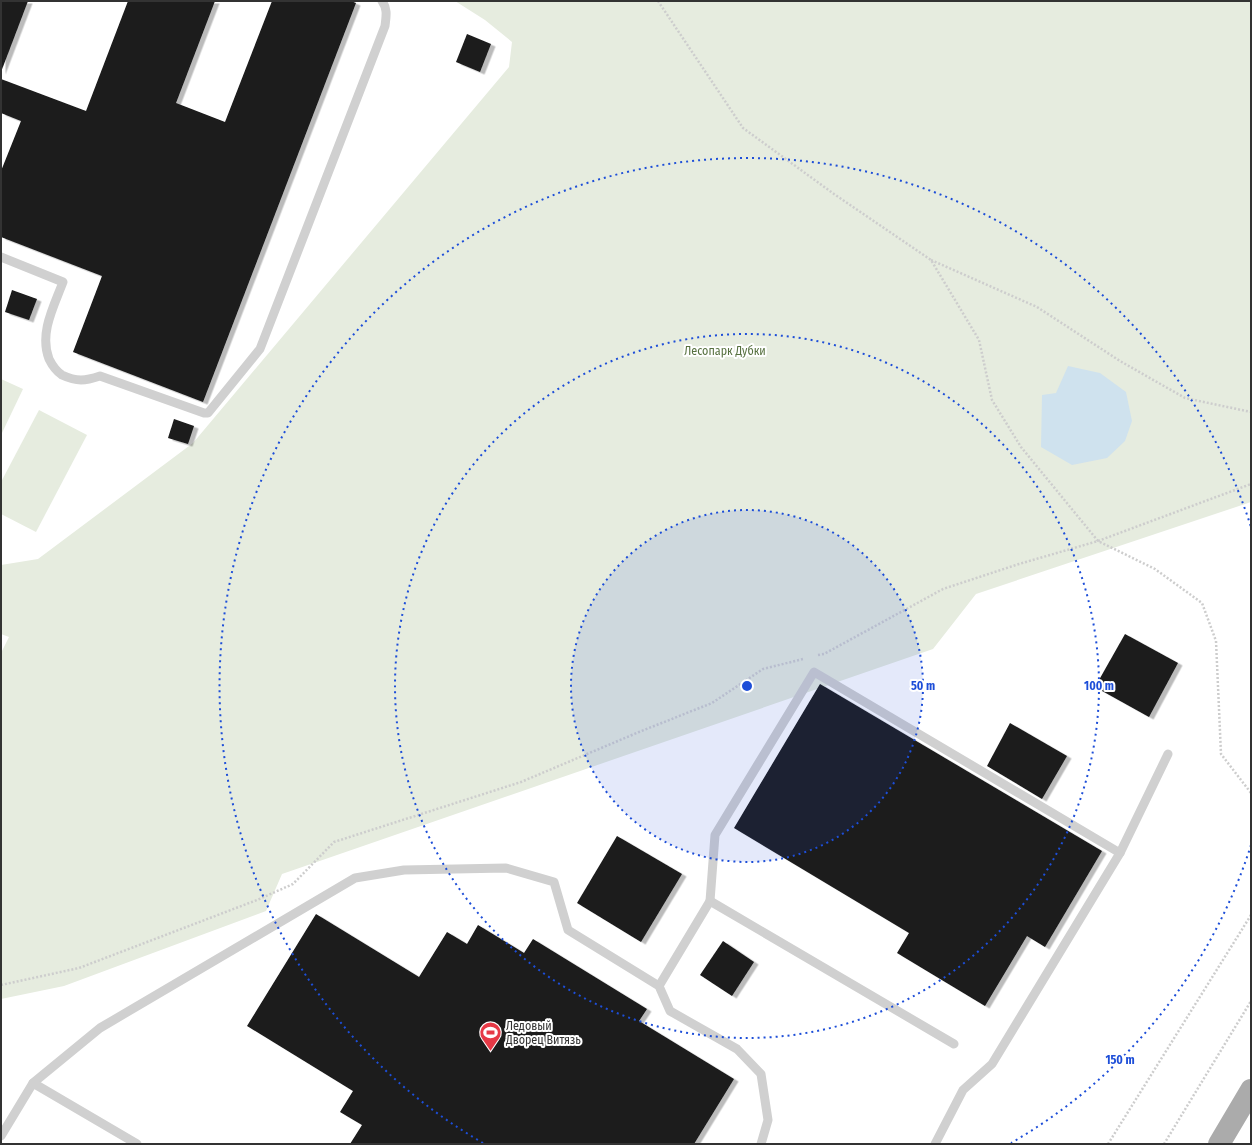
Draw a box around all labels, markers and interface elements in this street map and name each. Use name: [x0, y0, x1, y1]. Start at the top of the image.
park label: Лесопарк Дубки: [684, 344, 766, 358]
centre of rings: [740, 679, 754, 693]
text: 50 m: [911, 679, 935, 693]
text: 100 m: [1084, 679, 1114, 693]
place label: Ледовый Дворец Витязь: [505, 1019, 581, 1047]
sports icon: Ледовый Дворец Витязь: [477, 1020, 503, 1053]
text: 150 m: [1105, 1053, 1135, 1067]

